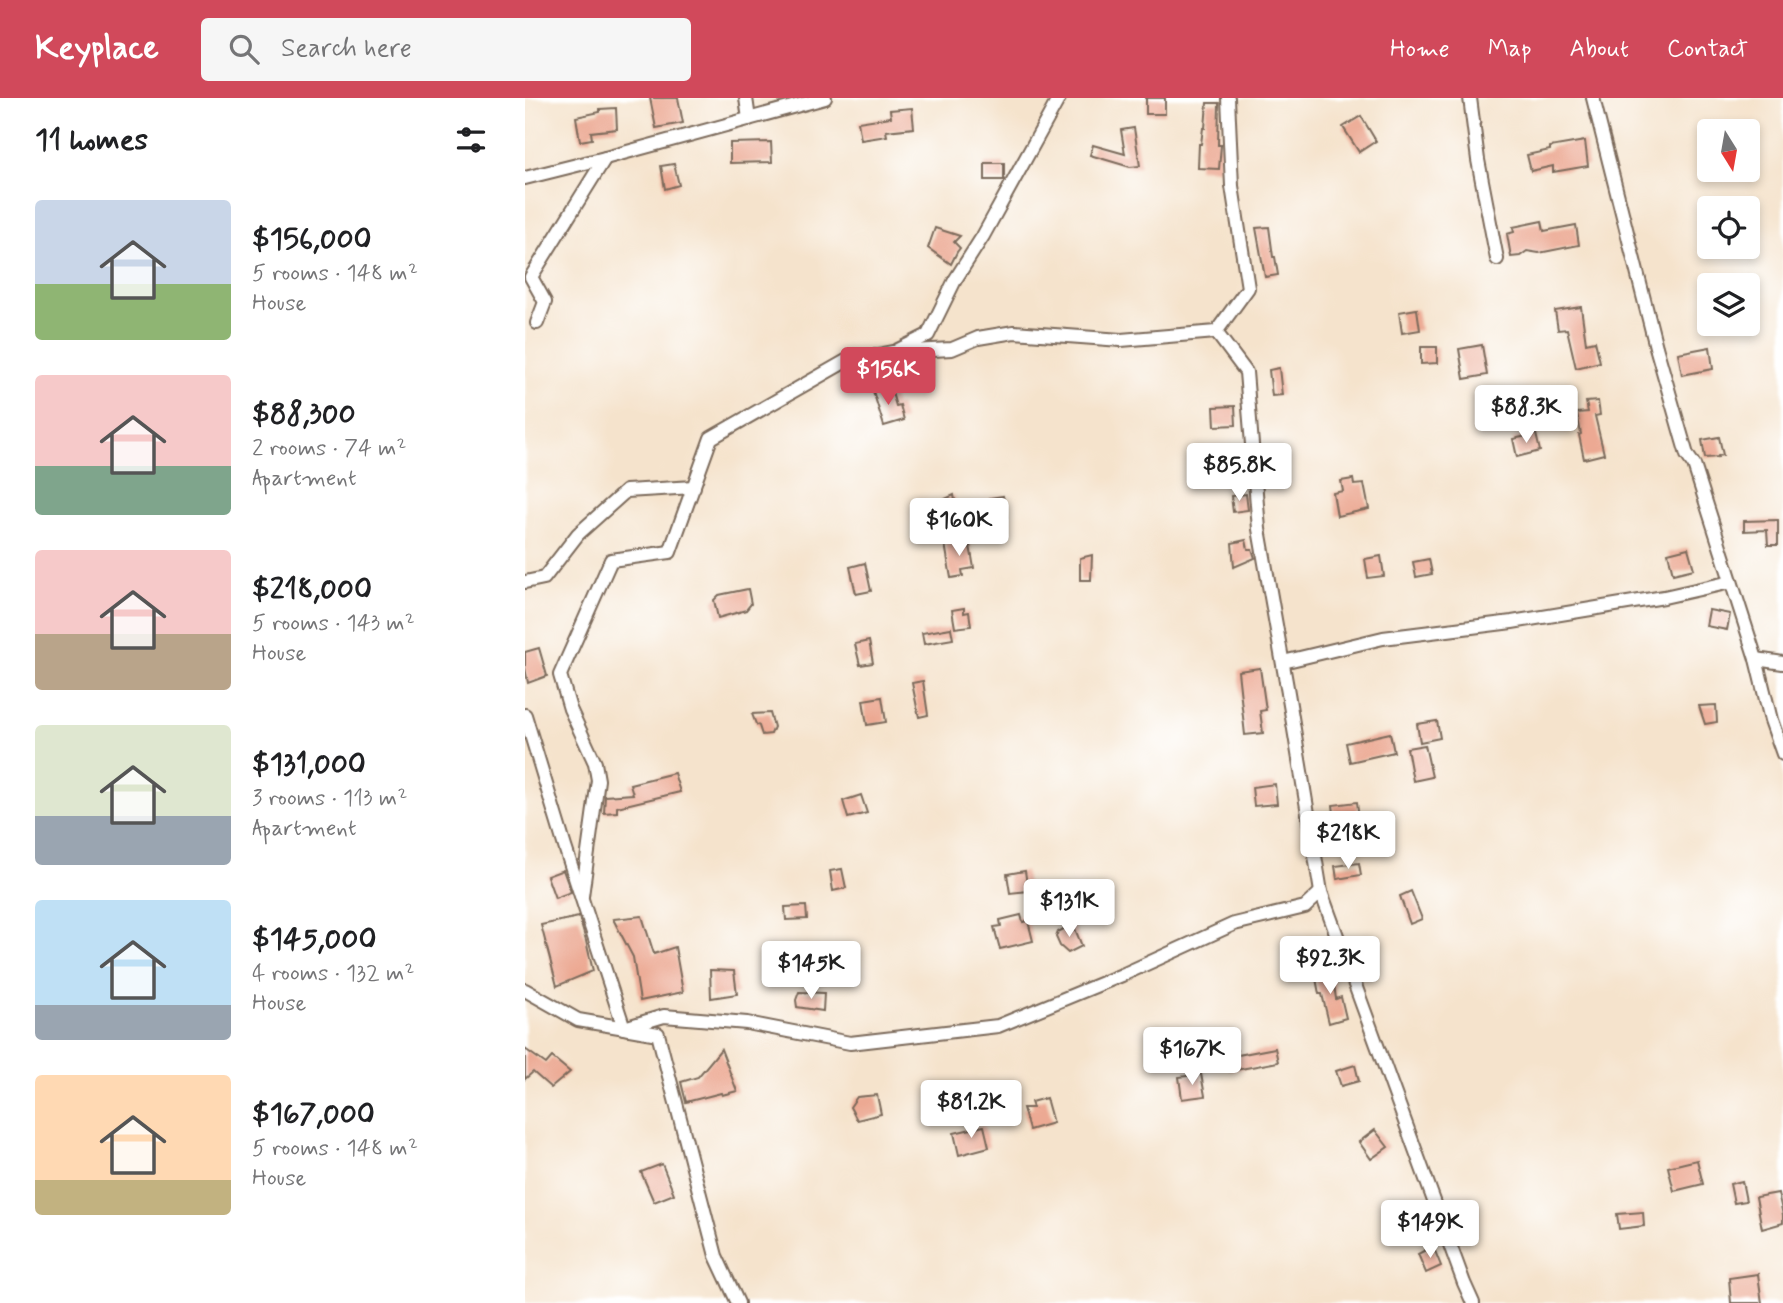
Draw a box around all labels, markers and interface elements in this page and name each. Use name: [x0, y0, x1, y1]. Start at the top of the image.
search box: [201, 18, 691, 81]
text: Keyplace: [35, 27, 159, 71]
icon: search: [225, 30, 263, 68]
text: Search here: [281, 32, 412, 66]
text: Home: [1390, 34, 1450, 65]
text: Map: [1488, 34, 1532, 65]
text: About: [1570, 34, 1629, 65]
text: Contact: [1667, 34, 1748, 65]
north arrow: [1697, 119, 1761, 182]
map controls: [1697, 119, 1760, 336]
text: 11 homes: [35, 121, 148, 160]
icon: filters: [452, 121, 490, 159]
button: locate: [1697, 196, 1760, 259]
text: $156,000: [252, 220, 372, 259]
icon: home: [91, 228, 175, 312]
text: 5 rooms · 148 m²: [252, 259, 418, 289]
button: layers: [1697, 273, 1760, 336]
text: House: [252, 289, 306, 319]
pin: $156K: [839, 348, 937, 407]
text: $156K: [856, 355, 920, 385]
pin: $88.3K: [1469, 386, 1583, 445]
text: $88.3K: [1491, 393, 1561, 423]
text: $88,300: [252, 395, 356, 434]
icon: home: [91, 403, 175, 487]
text: 2 rooms · 74 m²: [252, 434, 407, 464]
pin: $85.8K: [1182, 444, 1296, 503]
text: $85.8K: [1203, 451, 1275, 481]
text: Apartment: [252, 464, 357, 494]
pin: $160K: [910, 498, 1008, 558]
text: $160K: [926, 506, 992, 536]
text: $218,000: [252, 570, 372, 609]
icon: home: [91, 578, 175, 662]
text: 5 rooms · 143 m²: [252, 609, 415, 639]
text: House: [252, 639, 306, 669]
text: $131,000: [252, 745, 366, 784]
icon: home: [91, 753, 175, 837]
text: 3 rooms · 113 m²: [252, 784, 407, 814]
pin: $218K: [1299, 812, 1397, 871]
text: Apartment: [252, 814, 357, 844]
text: $218K: [1316, 819, 1380, 849]
pin: $131K: [1020, 880, 1118, 939]
text: $131K: [1040, 887, 1098, 917]
text: $145,000: [252, 920, 376, 959]
icon: home: [91, 928, 175, 1012]
pin: $92.3K: [1273, 936, 1387, 996]
pin: $145K: [762, 942, 860, 1001]
text: $92.3K: [1296, 944, 1364, 974]
text: $145K: [778, 949, 844, 979]
text: 4 rooms · 132 m²: [252, 959, 414, 989]
text: House: [252, 989, 306, 1019]
pin: $167K: [1143, 1028, 1241, 1087]
text: $167K: [1159, 1035, 1225, 1065]
pin: $81.2K: [914, 1080, 1028, 1140]
text: $81.2K: [937, 1088, 1005, 1118]
text: $167,000: [252, 1095, 375, 1134]
icon: home: [91, 1103, 175, 1187]
text: 5 rooms · 148 m²: [252, 1134, 418, 1164]
text: House: [252, 1164, 306, 1194]
pin: $149K: [1381, 1200, 1479, 1260]
text: $149K: [1397, 1208, 1463, 1238]

